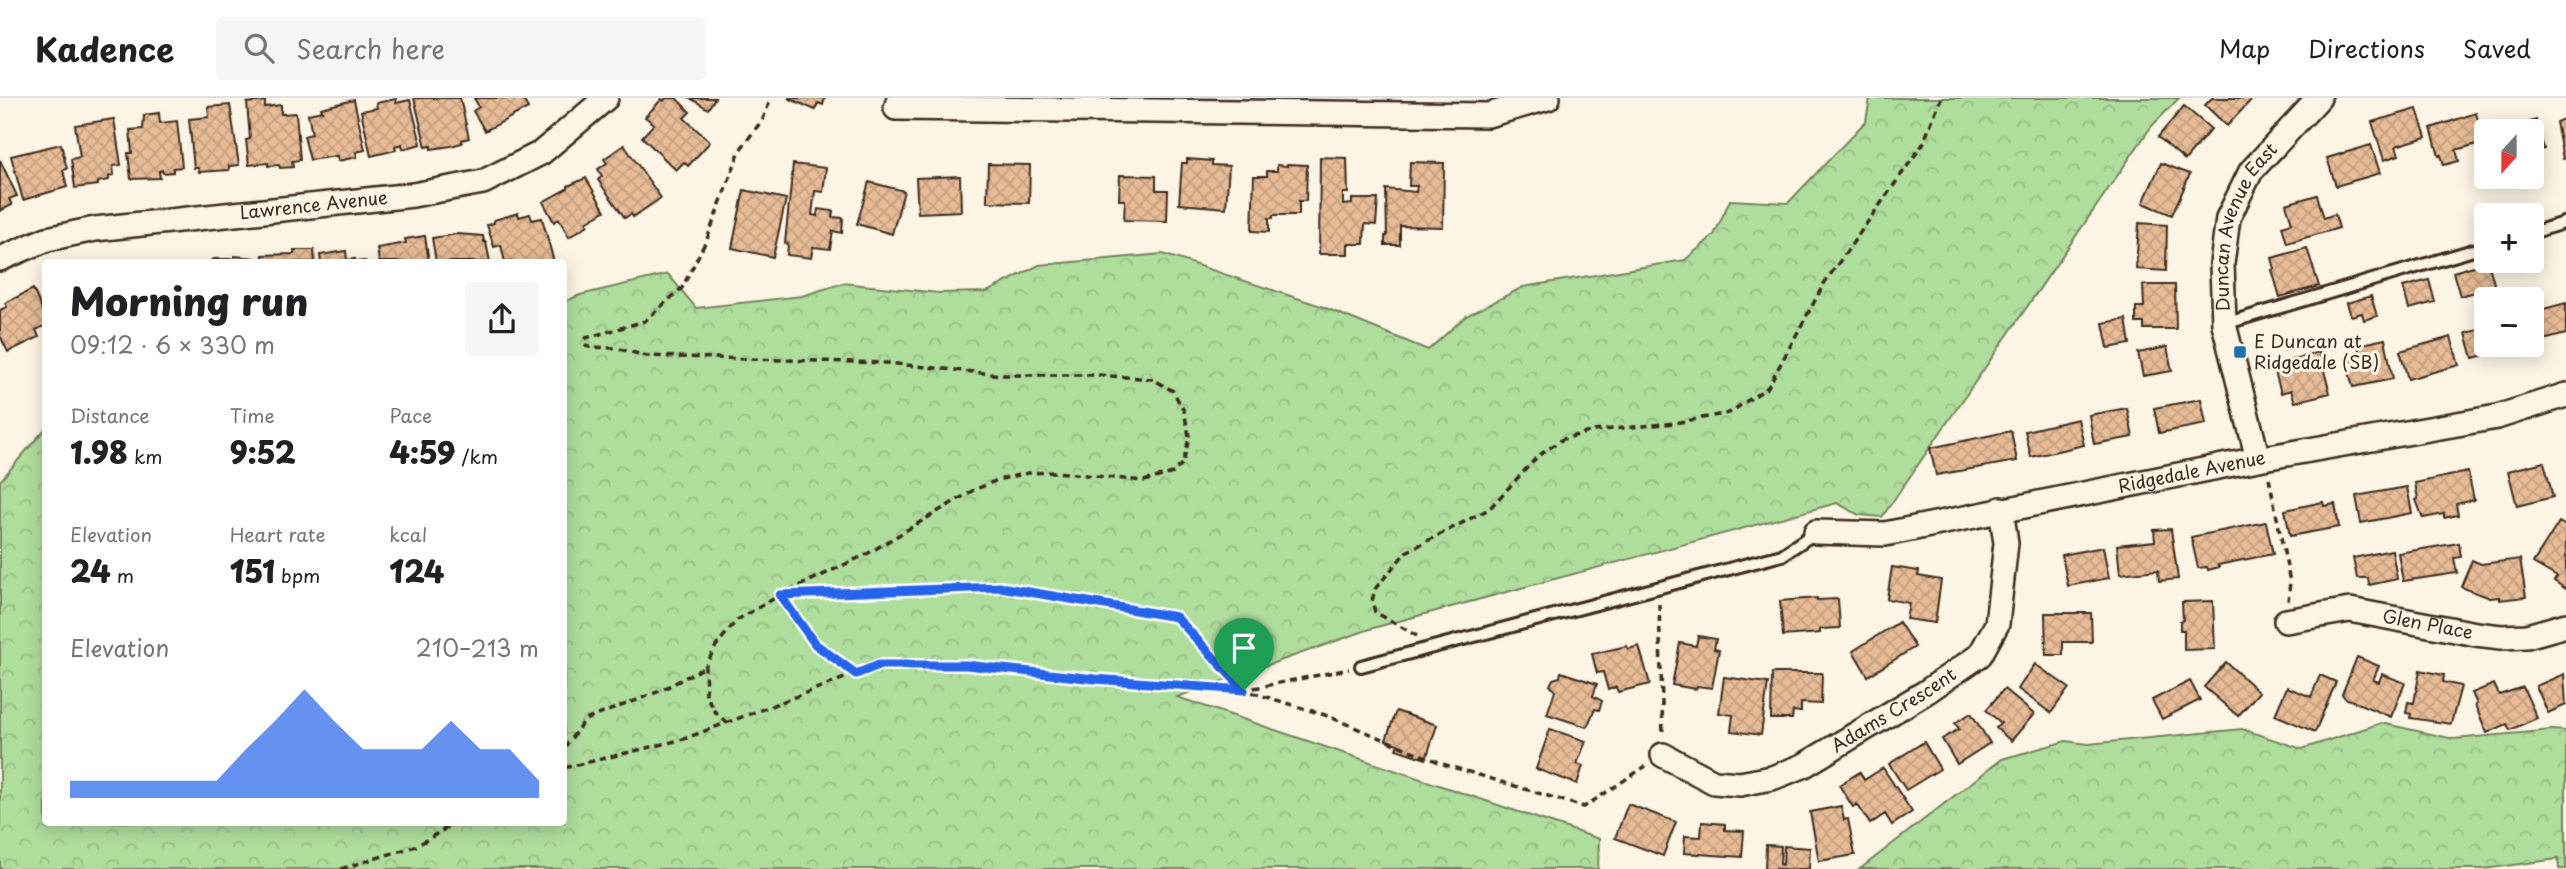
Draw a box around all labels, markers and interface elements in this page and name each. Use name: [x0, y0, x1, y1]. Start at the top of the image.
search box: [216, 17, 706, 80]
text: Kadence: [35, 23, 174, 73]
icon: search: [240, 29, 278, 67]
text: Search here: [296, 29, 445, 68]
text: Map: [2219, 30, 2270, 66]
text: Directions: [2308, 30, 2425, 66]
text: Saved: [2463, 30, 2531, 66]
north arrow: [2474, 119, 2544, 189]
map controls: [2474, 119, 2544, 357]
street label: Duncan Avenue East: [2207, 136, 2283, 312]
street label: Lawrence Avenue: [238, 183, 389, 225]
button: +: [2474, 203, 2544, 273]
text: Morning run: [70, 272, 308, 329]
button: share: [465, 282, 539, 356]
button: −: [2474, 287, 2544, 357]
text: 09:12 · 6 × 330 m: [70, 327, 275, 362]
place label: E Duncan at Ridgedale (SB): [2254, 327, 2379, 375]
marker: E Duncan at Ridgedale (SB): [2232, 344, 2248, 360]
text: Distance: [70, 401, 150, 429]
text: Time: [230, 401, 275, 429]
text: Pace: [389, 401, 432, 429]
text: 1.98: [70, 429, 128, 474]
text: 9:52: [230, 429, 296, 474]
text: 4:59: [389, 429, 455, 474]
text: km: [128, 442, 163, 470]
text: /km: [455, 442, 498, 470]
street label: Ridgedale Avenue: [2116, 443, 2267, 499]
text: Elevation: [70, 520, 152, 548]
text: Heart rate: [230, 520, 326, 548]
text: kcal: [389, 520, 427, 548]
text: 24: [70, 548, 111, 593]
text: 151: [230, 548, 275, 593]
text: 124: [389, 548, 444, 593]
text: m: [111, 561, 134, 589]
text: bpm: [275, 561, 320, 589]
street label: Glen Place: [2380, 602, 2475, 645]
pin: [1214, 618, 1274, 690]
icon: arrive: [1225, 629, 1263, 667]
text: Elevation: [70, 630, 169, 665]
text: 210–213 m: [416, 630, 539, 665]
street label: Adams Crescent: [1825, 660, 1961, 758]

